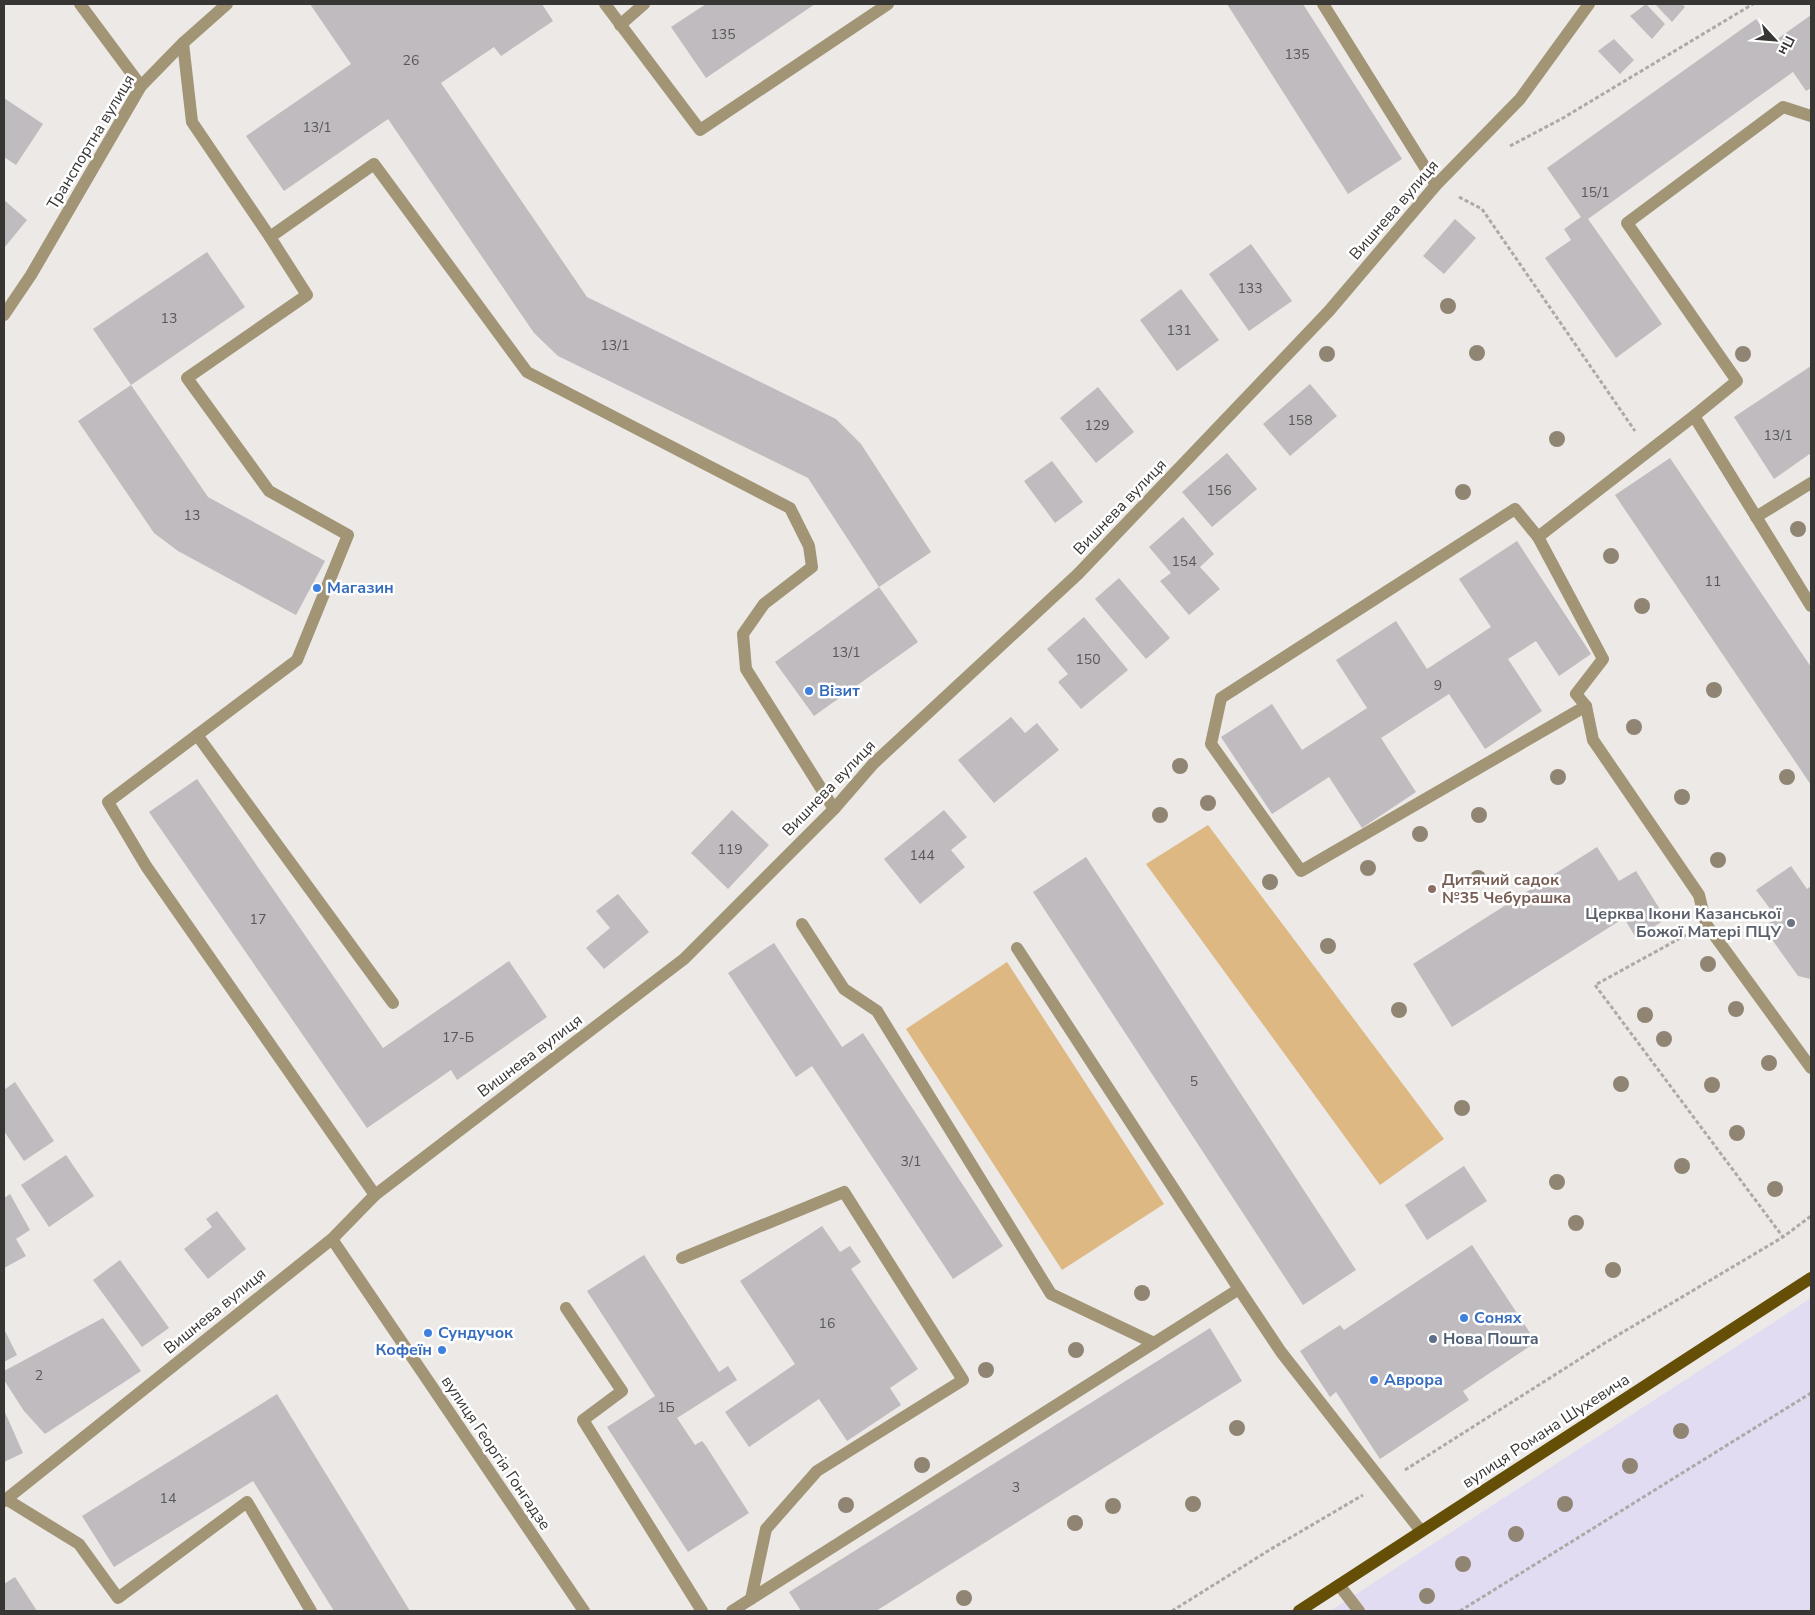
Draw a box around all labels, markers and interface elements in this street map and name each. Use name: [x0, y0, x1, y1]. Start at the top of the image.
north arrow: [1750, 15, 1800, 65]
house number: 135: [710, 25, 736, 44]
text: Пн: [1773, 33, 1799, 58]
house number: 135: [1284, 45, 1310, 64]
house number: 26: [403, 51, 419, 70]
street label: Транспортна вулиця: [42, 70, 140, 214]
house number: 13/1: [302, 118, 332, 137]
street label: Вишнева вулиця: [1344, 155, 1444, 265]
house number: 15/1: [1580, 183, 1610, 202]
house number: 133: [1237, 279, 1263, 298]
house number: 13: [161, 309, 177, 328]
house number: 131: [1166, 321, 1192, 340]
house number: 13/1: [600, 336, 630, 355]
house number: 158: [1287, 411, 1313, 430]
house number: 129: [1084, 416, 1110, 435]
house number: 13/1: [1763, 426, 1793, 445]
street label: Вишнева вулиця: [1068, 454, 1172, 560]
house number: 156: [1206, 481, 1232, 500]
house number: 13: [184, 506, 200, 525]
house number: 154: [1171, 552, 1197, 571]
house number: 11: [1705, 572, 1721, 591]
place label: Магазин: [327, 577, 394, 599]
marker: Магазин: [311, 582, 323, 594]
house number: 13/1: [831, 643, 861, 662]
house number: 150: [1075, 650, 1101, 669]
house number: 9: [1434, 676, 1442, 695]
place label: Візит: [819, 680, 860, 702]
marker: Візит: [803, 685, 815, 697]
street label: Вишнева вулиця: [777, 735, 881, 841]
house number: 119: [717, 840, 743, 859]
house number: 144: [909, 846, 935, 865]
place label: Дитячий садок №35 Чебурашка: [1442, 869, 1571, 909]
marker: Дитячий садок №35 Чебурашка: [1426, 883, 1438, 895]
place label: Церква Ікони Казанської Божої Матері ПЦУ: [1585, 903, 1782, 943]
house number: 17: [250, 910, 266, 929]
marker: Церква Ікони Казанської Божої Матері ПЦУ: [1785, 917, 1797, 929]
street label: Вишнева вулиця: [473, 1009, 587, 1103]
house number: 17-Б: [442, 1028, 474, 1047]
house number: 5: [1190, 1072, 1198, 1091]
house number: 3/1: [901, 1152, 921, 1171]
street label: Вишнева вулиця: [159, 1263, 271, 1359]
place label: Сонях: [1474, 1307, 1522, 1329]
marker: Сонях: [1458, 1312, 1470, 1324]
house number: 16: [819, 1314, 835, 1333]
place label: Сундучок: [438, 1322, 514, 1344]
marker: Сундучок: [422, 1327, 434, 1339]
place label: Нова Пошта: [1443, 1328, 1539, 1350]
marker: Нова Пошта: [1427, 1333, 1439, 1345]
place label: Кофеїн: [376, 1339, 432, 1361]
marker: Кофеїн: [436, 1344, 448, 1356]
house number: 2: [35, 1366, 43, 1385]
place label: Аврора: [1384, 1369, 1443, 1391]
street label: вулиця Романа Шухевича: [1458, 1369, 1634, 1493]
street label: вулиця Георгія Гонгадзе: [436, 1371, 556, 1535]
marker: Аврора: [1368, 1374, 1380, 1386]
house number: 1Б: [657, 1398, 675, 1417]
house number: 3: [1012, 1478, 1020, 1497]
house number: 14: [160, 1489, 176, 1508]

